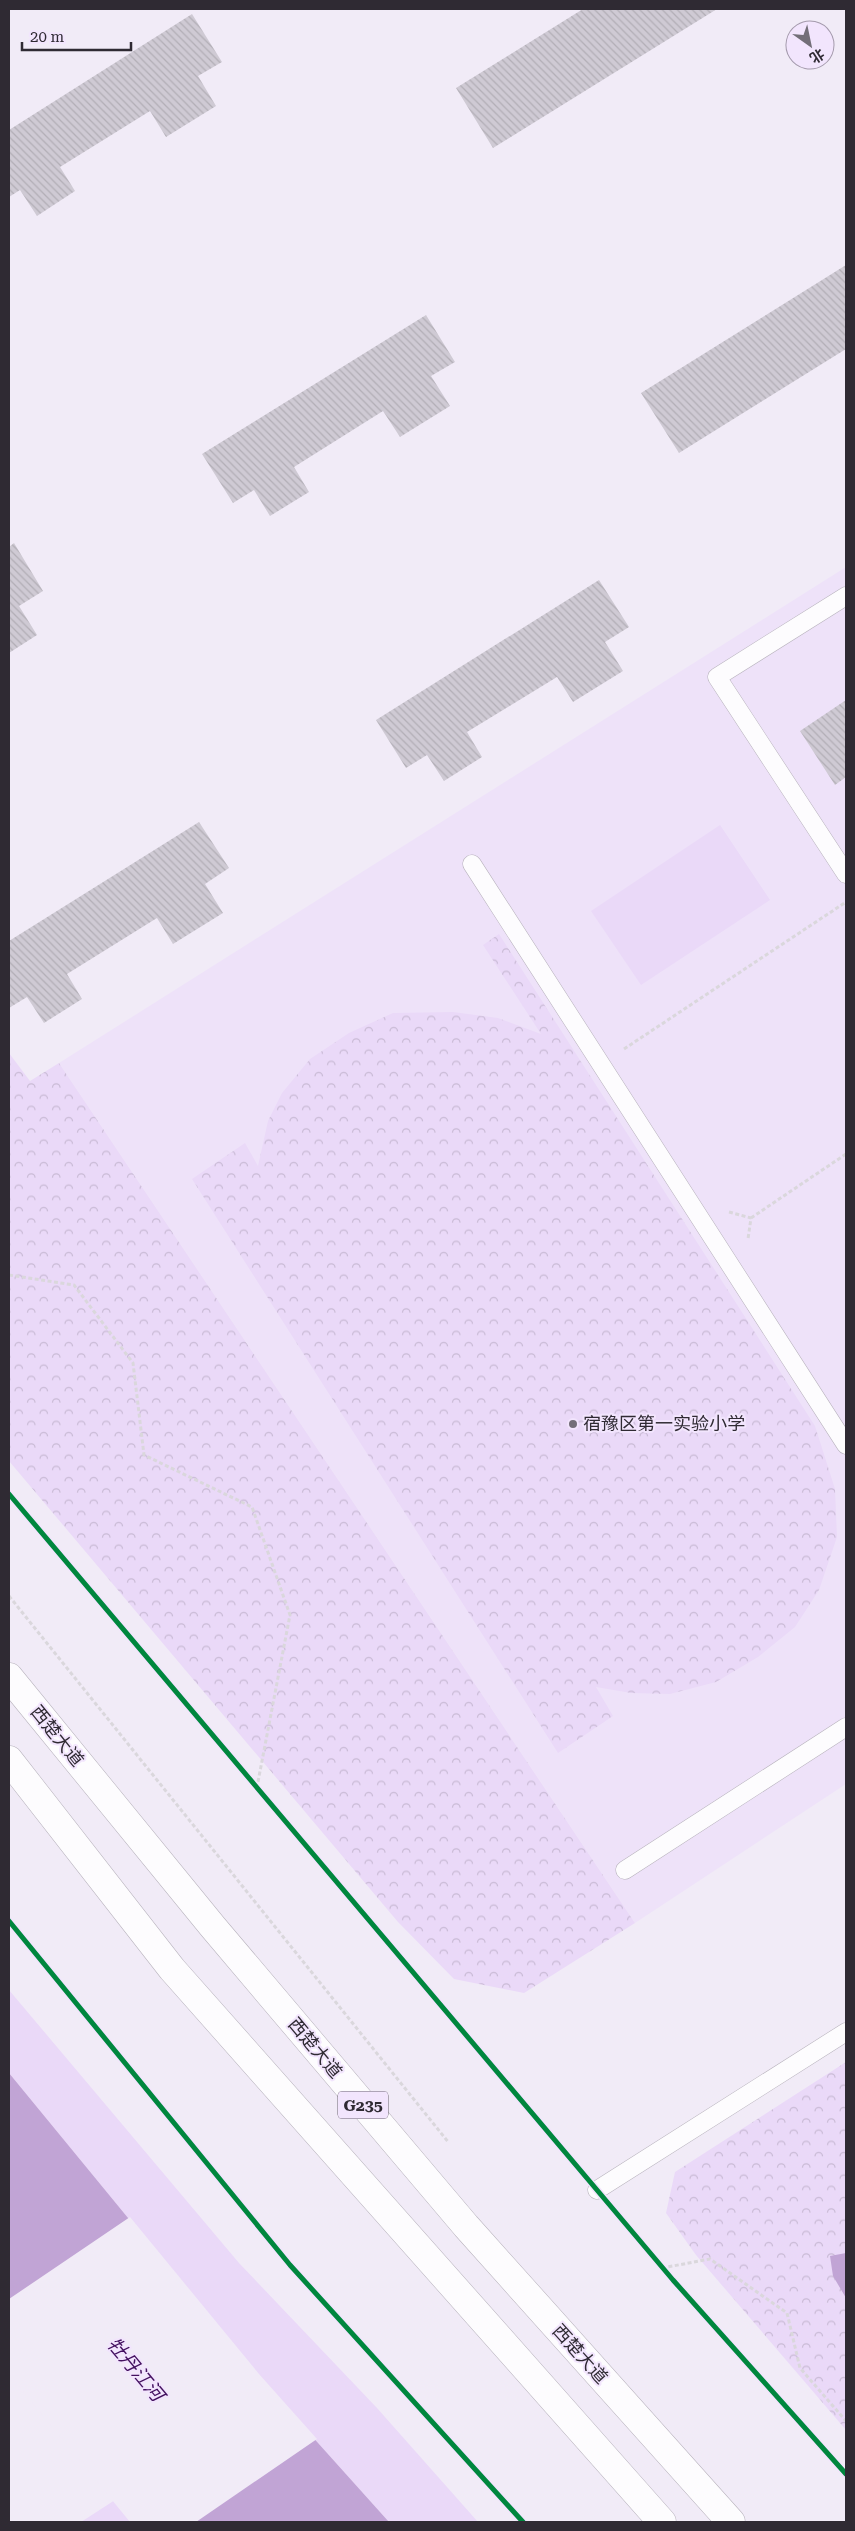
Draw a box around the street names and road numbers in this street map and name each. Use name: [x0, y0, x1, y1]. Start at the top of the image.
street label: 西楚大道: [27, 1701, 88, 1770]
street label: 西楚大道: [284, 2013, 347, 2082]
road number: G235: [338, 2092, 388, 2118]
street label: 西楚大道: [548, 2320, 612, 2387]

